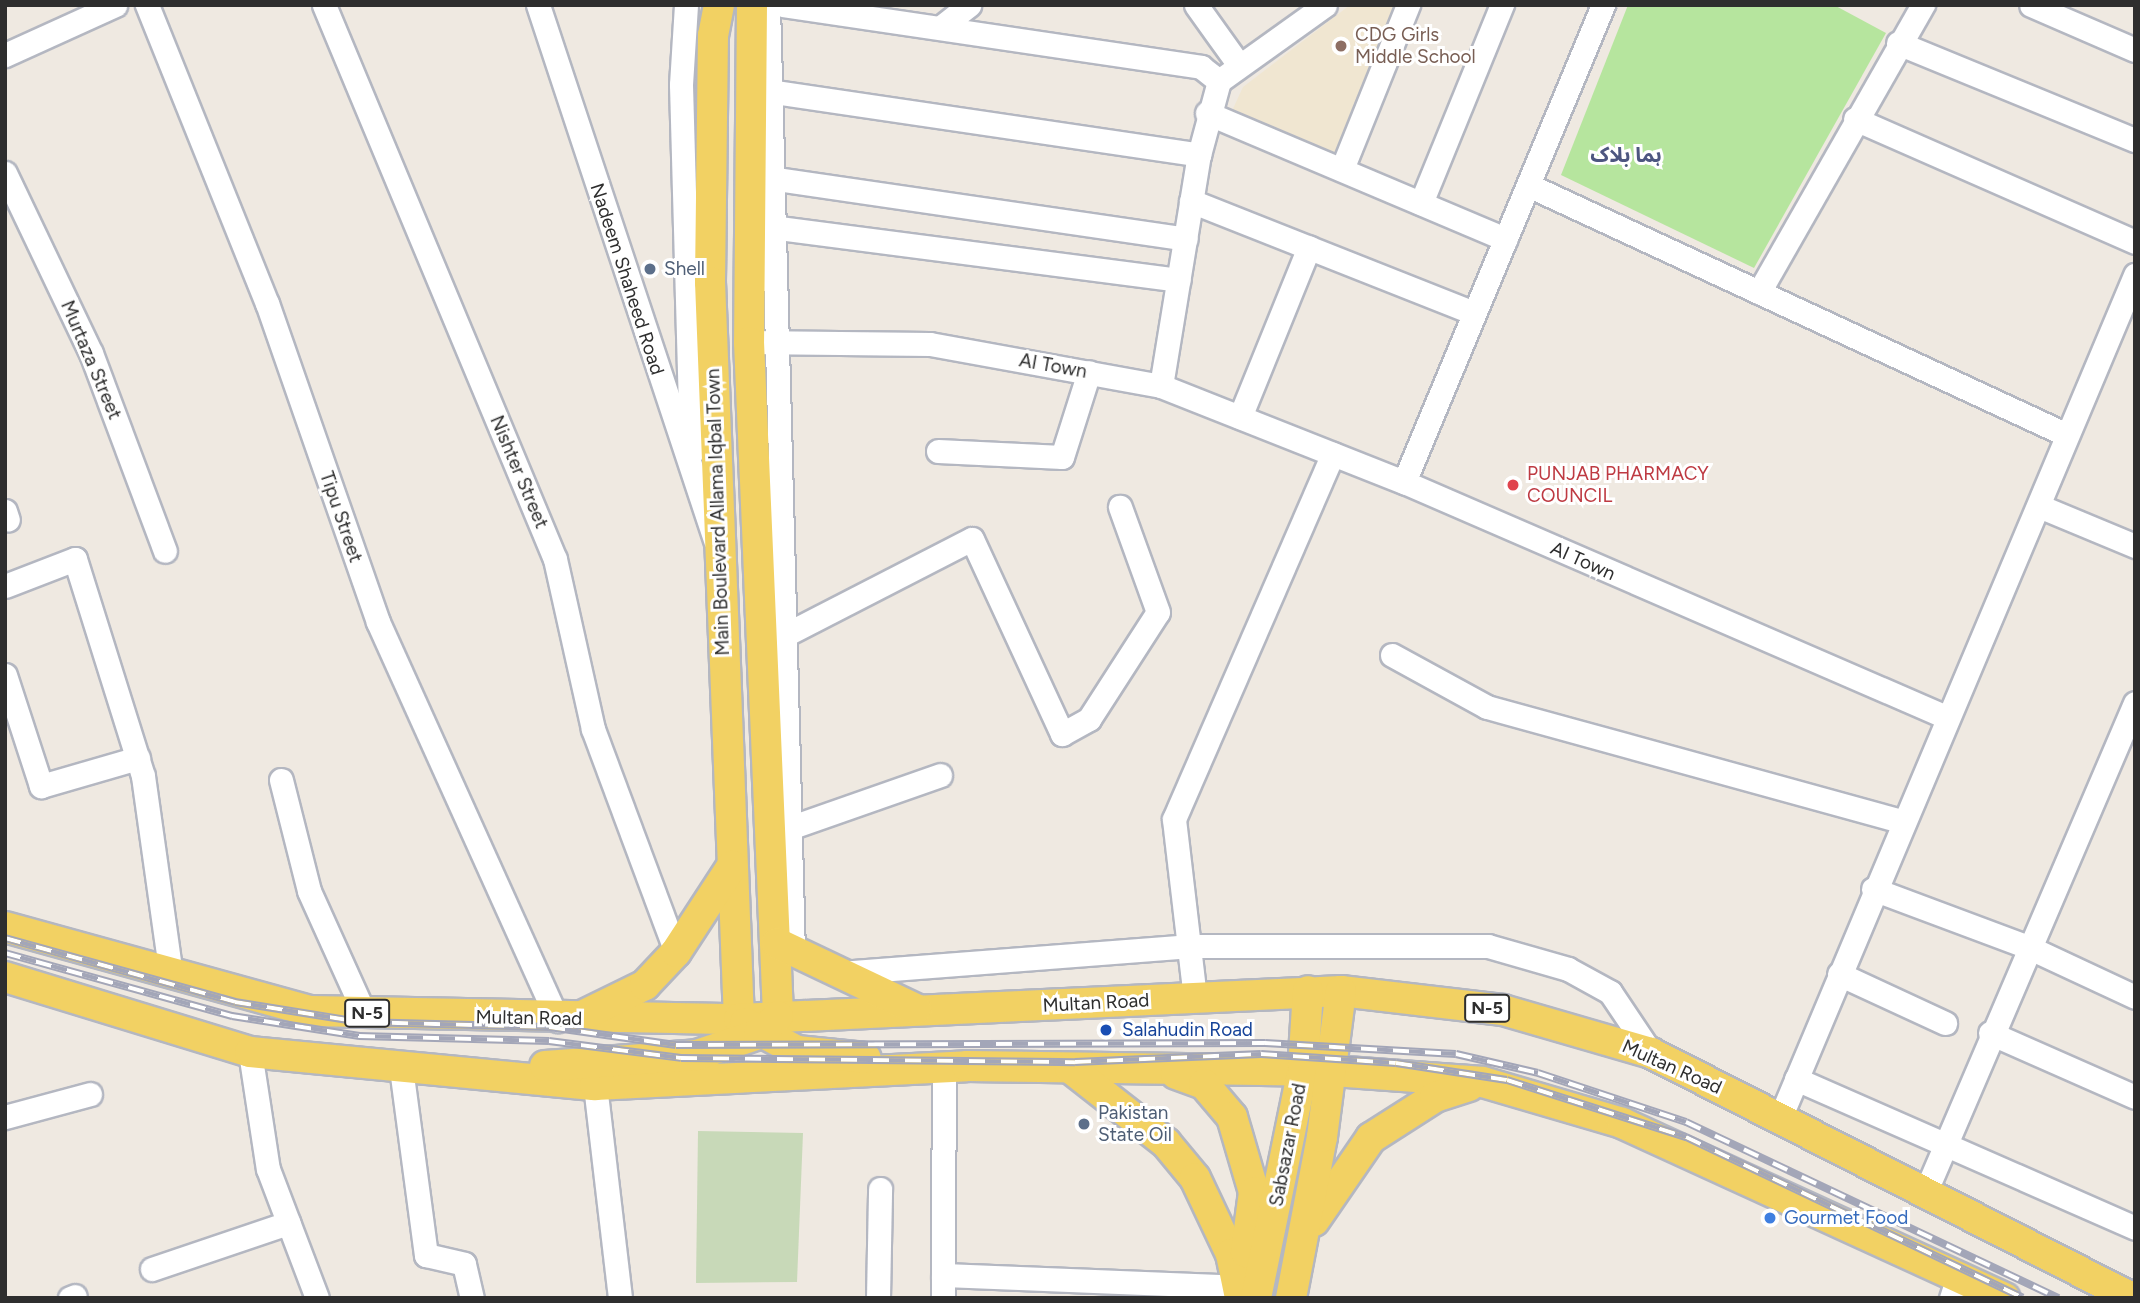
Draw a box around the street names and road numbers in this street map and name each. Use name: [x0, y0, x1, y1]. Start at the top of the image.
street label: Nadeem Shaheed Road: [585, 180, 669, 378]
street label: Murtaza Street: [56, 297, 126, 423]
street label: AI Town: [1017, 349, 1089, 383]
street label: Main Boulevard Allama Iqbal Town: [702, 368, 734, 656]
street label: Nishter Street: [485, 412, 553, 532]
street label: Tipu Street: [315, 469, 367, 565]
street label: AI Town: [1547, 537, 1619, 585]
street label: Multan Road: [1042, 989, 1150, 1017]
road number: N-5: [1462, 993, 1512, 1023]
road number: N-5: [342, 998, 392, 1028]
street label: Multan Road: [475, 1006, 583, 1030]
street label: Multan Road: [1619, 1035, 1725, 1099]
street label: Sabsazar Road: [1265, 1082, 1311, 1208]

